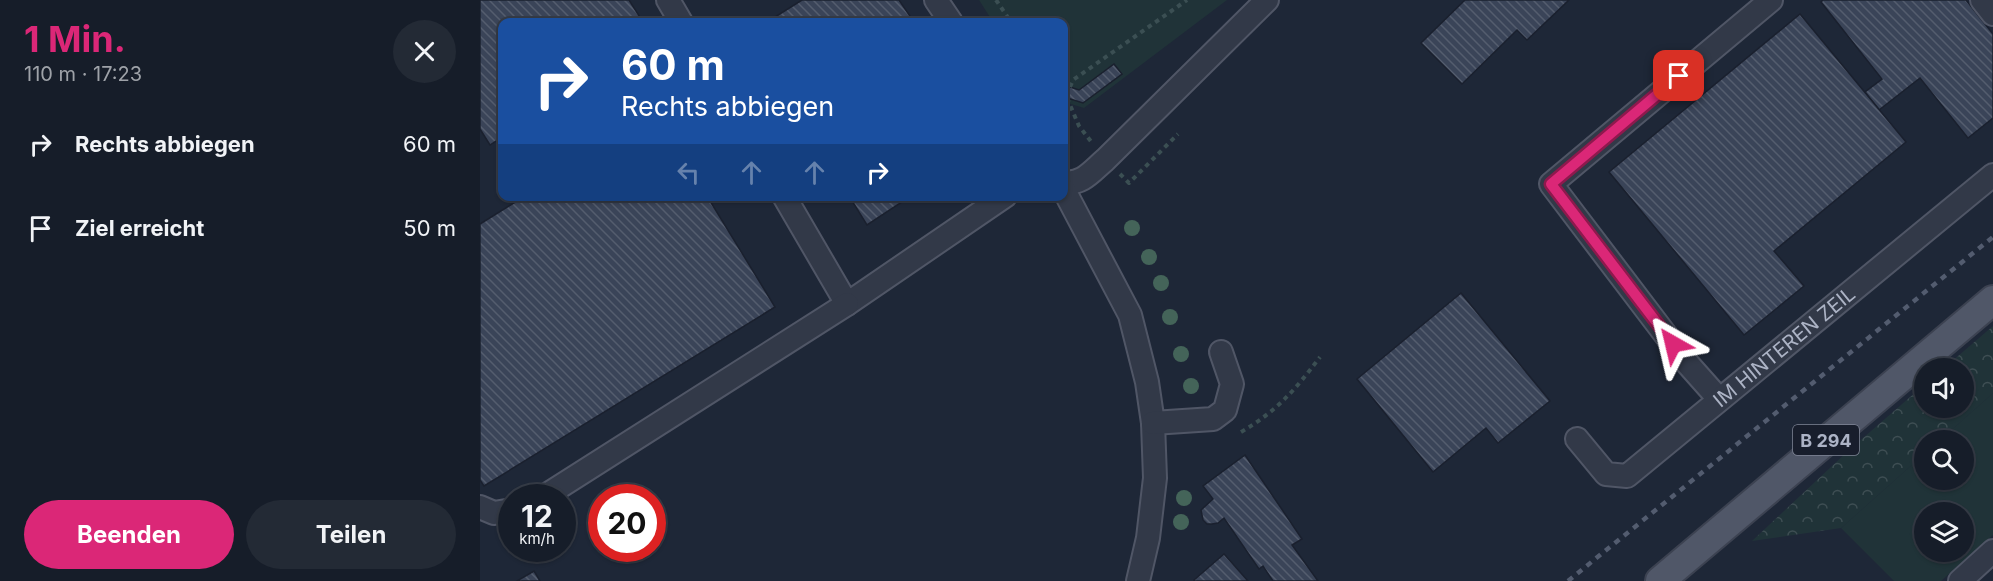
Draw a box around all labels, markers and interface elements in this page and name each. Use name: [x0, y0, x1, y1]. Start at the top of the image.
text: 1 Min.: [24, 17, 126, 61]
button: close: [393, 20, 456, 83]
text: 60 m: [621, 39, 725, 90]
icon: right: [522, 42, 600, 120]
pin: [1653, 50, 1704, 101]
icon: arrive: [1662, 59, 1695, 92]
text: 110 m · 17:23: [24, 62, 142, 86]
text: Rechts abbiegen: [621, 90, 834, 123]
icon: right: [24, 128, 57, 161]
text: Rechts abbiegen: [75, 131, 255, 157]
text: 60 m: [403, 131, 456, 157]
icon: left: [672, 156, 705, 189]
icon: ahead: [735, 156, 768, 189]
icon: ahead: [798, 156, 831, 189]
icon: right: [861, 156, 894, 189]
icon: arrive: [24, 212, 57, 245]
text: Ziel erreicht: [75, 215, 204, 241]
text: 50 m: [403, 215, 456, 241]
street label: IM HINTEREN ZEIL: [1708, 282, 1860, 412]
position arrow: [1641, 312, 1705, 376]
map controls: [1914, 358, 1974, 562]
button: sound: [1914, 358, 1974, 418]
road number: B 294: [1793, 425, 1859, 455]
button: search: [1914, 430, 1974, 490]
speed limit sign: 20: [588, 484, 666, 562]
text: 12: [521, 498, 553, 534]
button: Beenden: [24, 500, 234, 569]
button: Teilen: [246, 500, 456, 569]
button: layers: [1914, 502, 1974, 562]
text: km/h: [519, 529, 555, 548]

